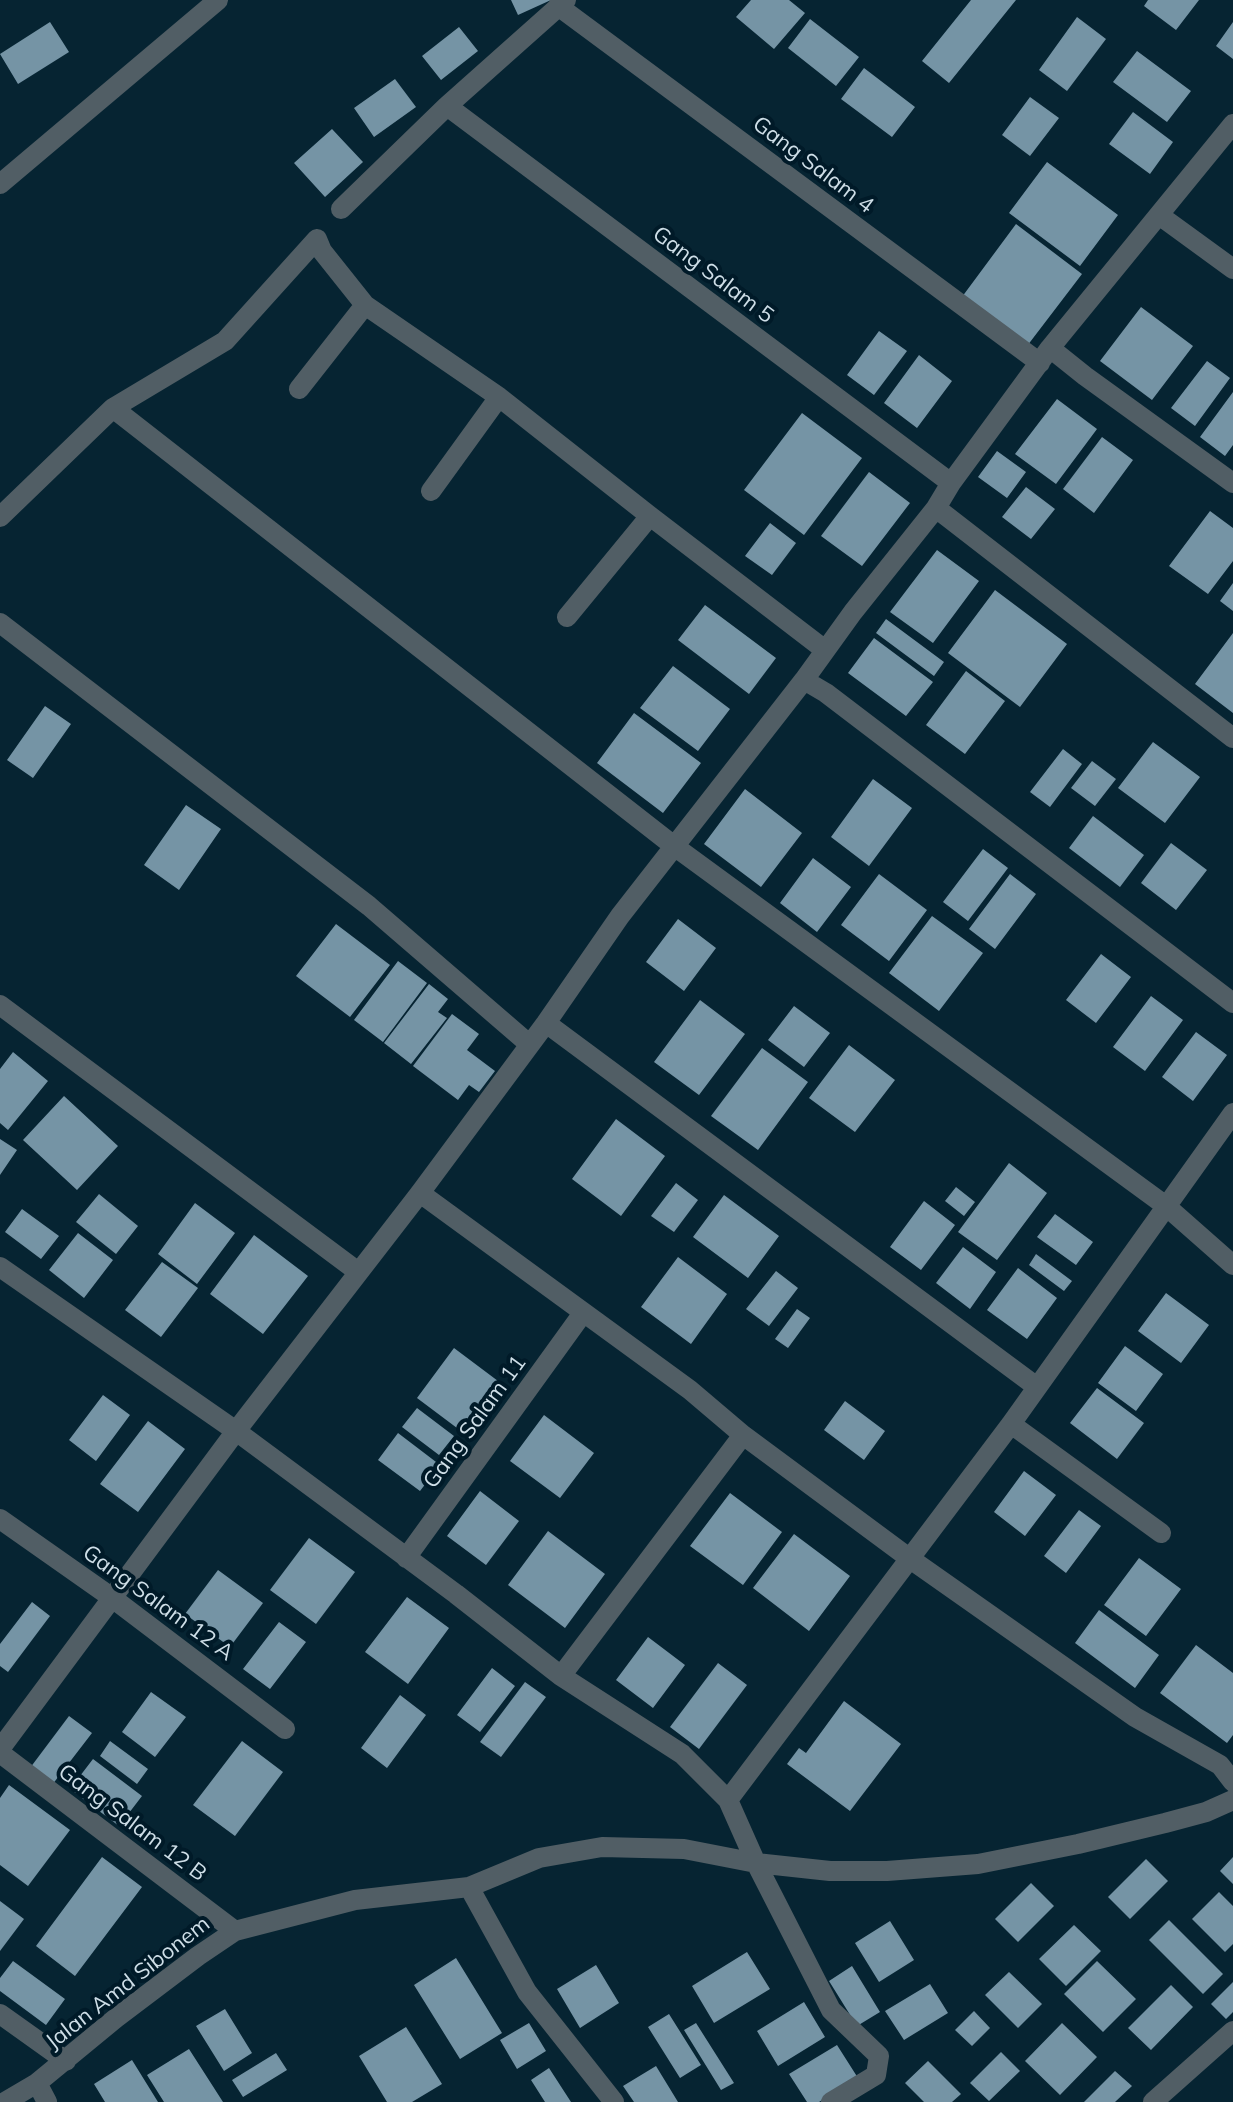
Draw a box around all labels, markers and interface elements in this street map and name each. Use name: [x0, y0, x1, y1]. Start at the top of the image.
street label: Gang Salam 4: [747, 111, 879, 219]
street label: Gang Salam 5: [647, 221, 779, 329]
street label: Gang Salam 11: [418, 1350, 532, 1494]
street label: Gang Salam 12 A: [77, 1539, 239, 1667]
street label: Gang Salam 12 B: [53, 1759, 211, 1887]
street label: Jalan Amd Sibonem: [41, 1911, 215, 2055]

